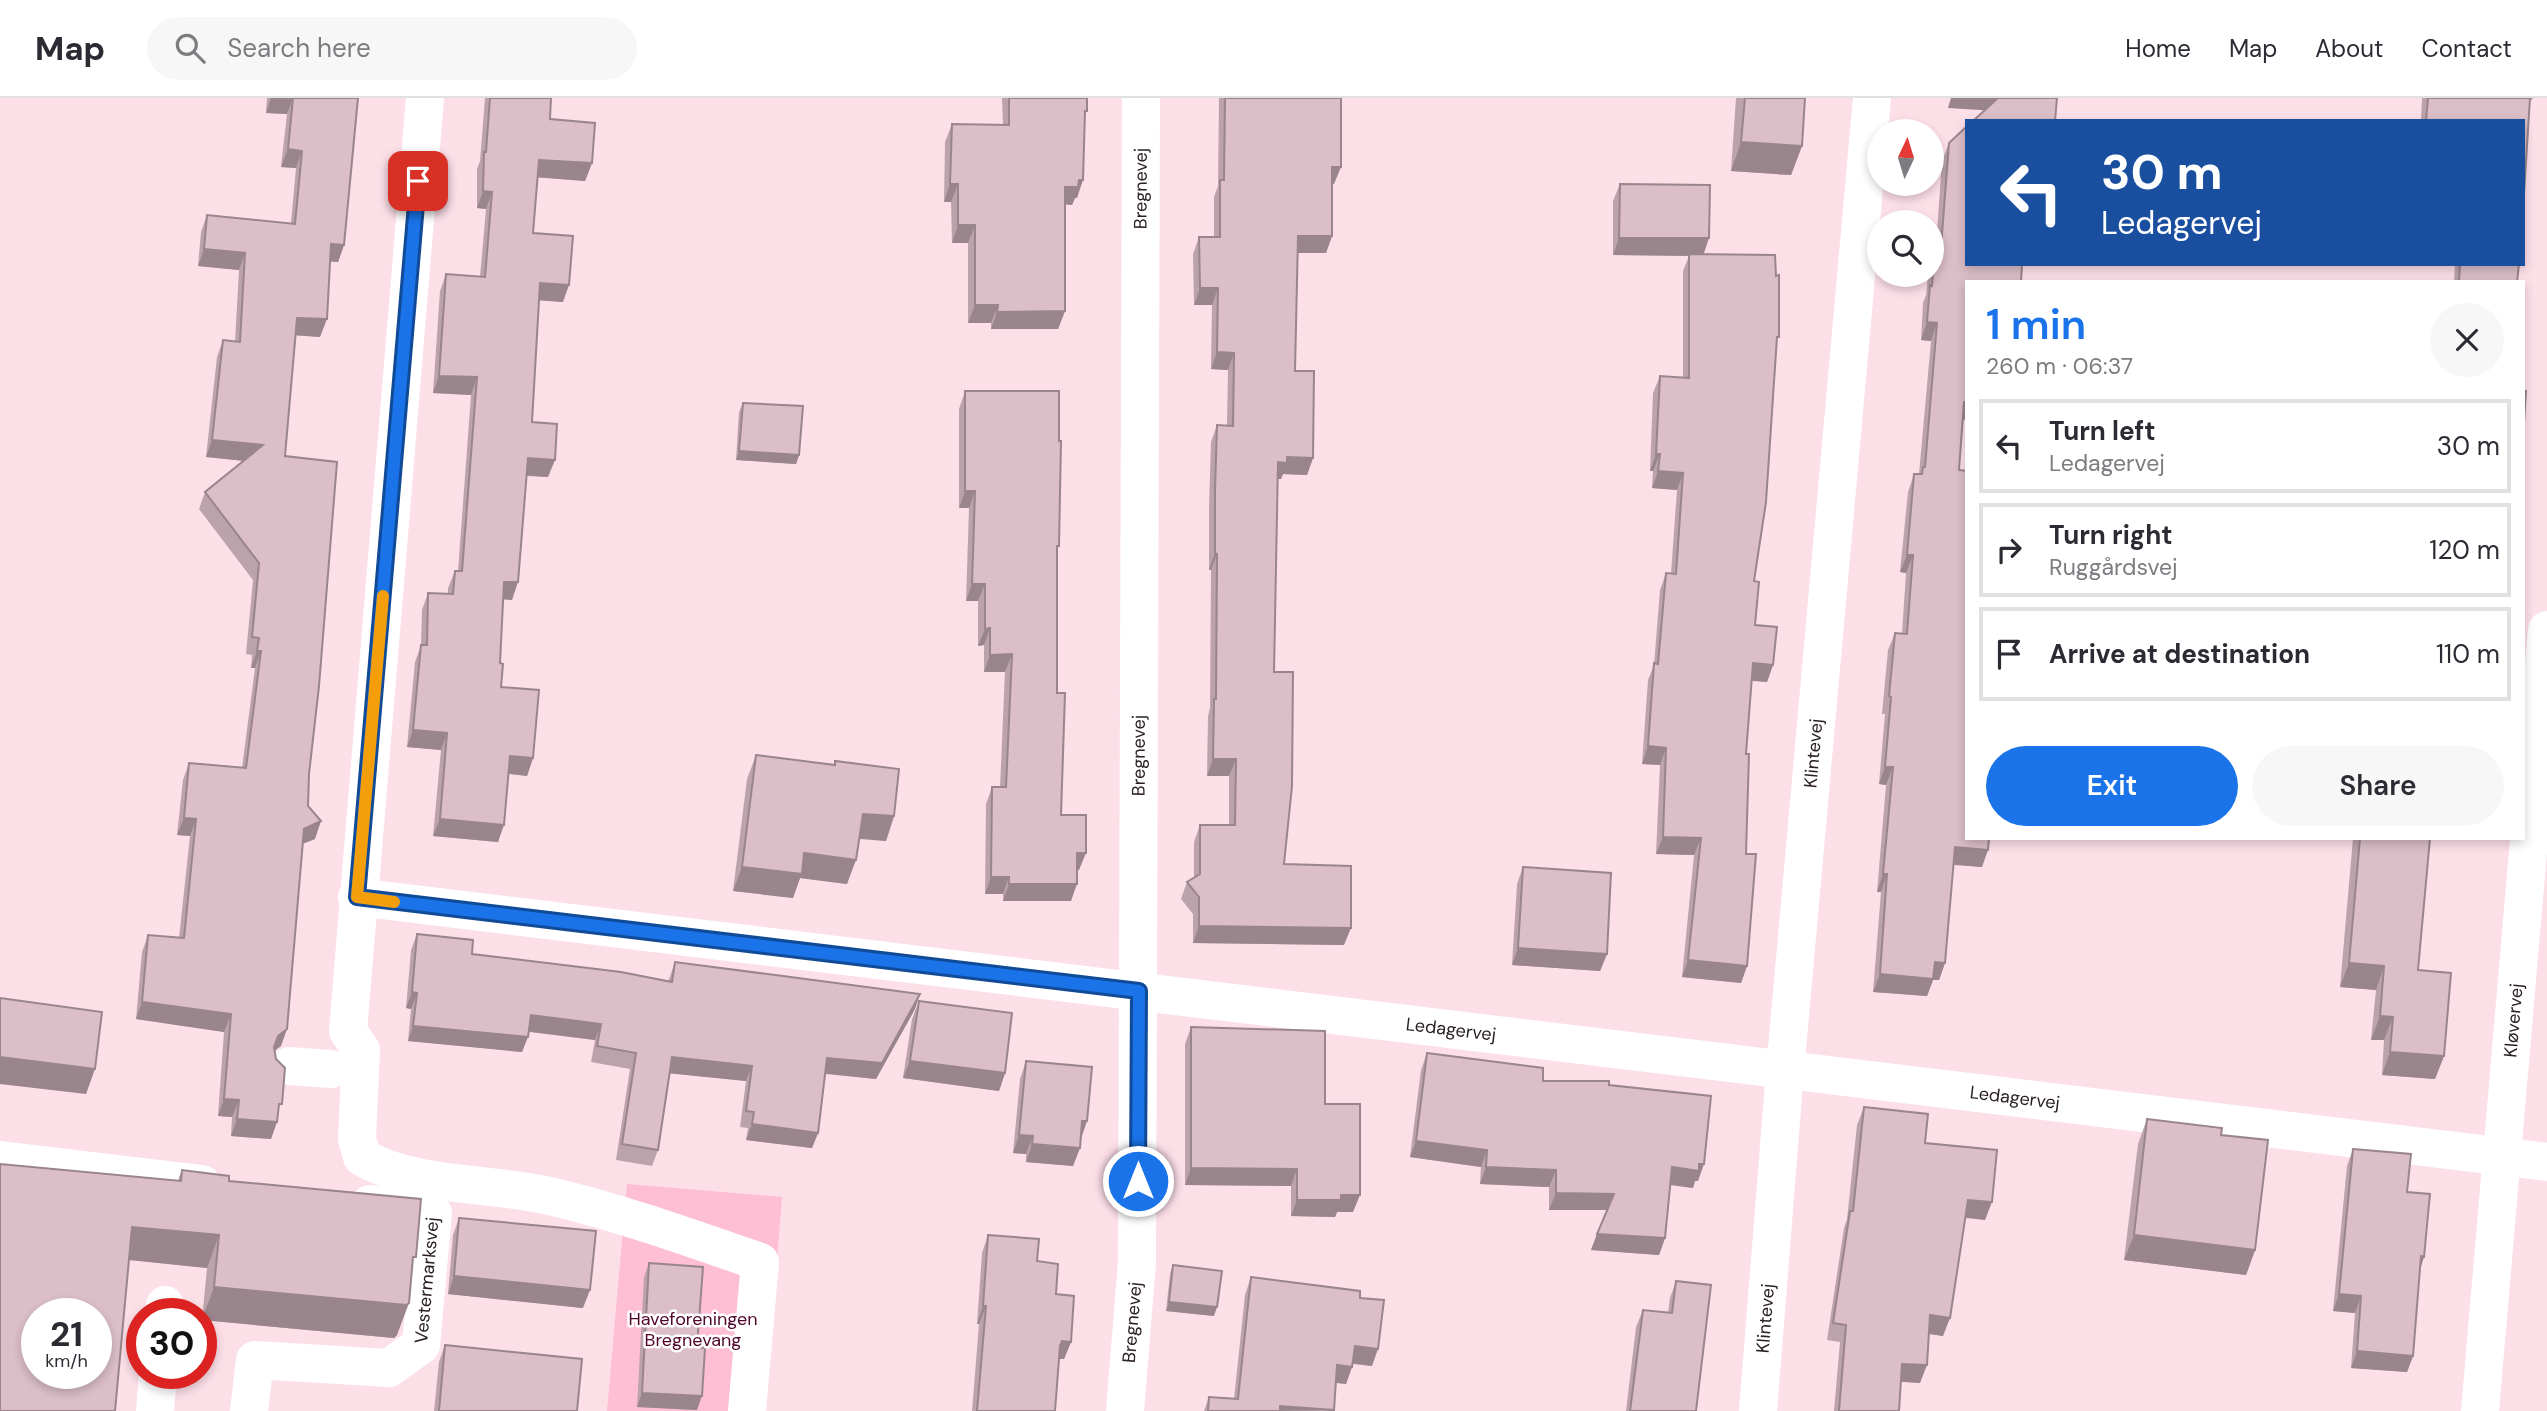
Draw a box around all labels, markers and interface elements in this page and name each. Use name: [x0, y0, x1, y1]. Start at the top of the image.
search box: [147, 17, 637, 80]
text: Map: [35, 27, 105, 70]
icon: search: [171, 29, 209, 67]
text: Search here: [227, 31, 371, 65]
text: Home: [2125, 33, 2191, 64]
text: Map: [2229, 33, 2277, 64]
text: About: [2315, 33, 2384, 64]
text: Contact: [2422, 33, 2512, 64]
north arrow: [1867, 119, 1944, 196]
map controls: [1867, 119, 1944, 287]
text: 30 m: [2101, 140, 2223, 204]
icon: left: [1986, 147, 2077, 238]
street label: Bregnevej: [1129, 148, 1153, 229]
pin: [388, 151, 448, 211]
icon: arrive: [399, 162, 437, 200]
text: Ledagervej: [2101, 202, 2262, 244]
button: search: [1867, 210, 1944, 287]
text: 1 min: [1986, 297, 2086, 352]
button: close: [2430, 303, 2504, 377]
text: 260 m · 06:37: [1986, 351, 2133, 381]
text: Turn left: [2049, 414, 2156, 448]
icon: left: [1990, 427, 2028, 465]
text: 30 m: [2437, 429, 2500, 463]
text: Ledagervej: [2049, 448, 2165, 478]
text: Turn right: [2049, 518, 2173, 552]
icon: right: [1990, 531, 2028, 569]
text: 120 m: [2429, 533, 2500, 567]
text: Ruggårdsvej: [2049, 552, 2178, 582]
icon: arrive: [1990, 635, 2028, 673]
text: Arrive at destination: [2049, 637, 2310, 671]
text: 110 m: [2436, 637, 2500, 671]
street label: Bregnevej: [1127, 715, 1151, 796]
street label: Klintevej: [1798, 718, 1828, 789]
button: Exit: [1986, 746, 2238, 826]
button: Share: [2252, 746, 2504, 826]
street label: Kløvervej: [2498, 982, 2529, 1059]
street label: Ledagervej: [1405, 1012, 1497, 1047]
street label: Ledagervej: [1968, 1080, 2061, 1115]
position arrow: [1101, 1144, 1175, 1218]
street label: Vestermarksvej: [409, 1216, 445, 1344]
street label: Bregnevej: [1117, 1281, 1147, 1364]
street label: Klintevej: [1751, 1283, 1780, 1354]
speed limit sign: 30: [126, 1298, 217, 1389]
park label: Haveforeningen Bregnevang: [628, 1307, 758, 1352]
text: 21: [50, 1311, 83, 1357]
text: km/h: [45, 1349, 88, 1373]

